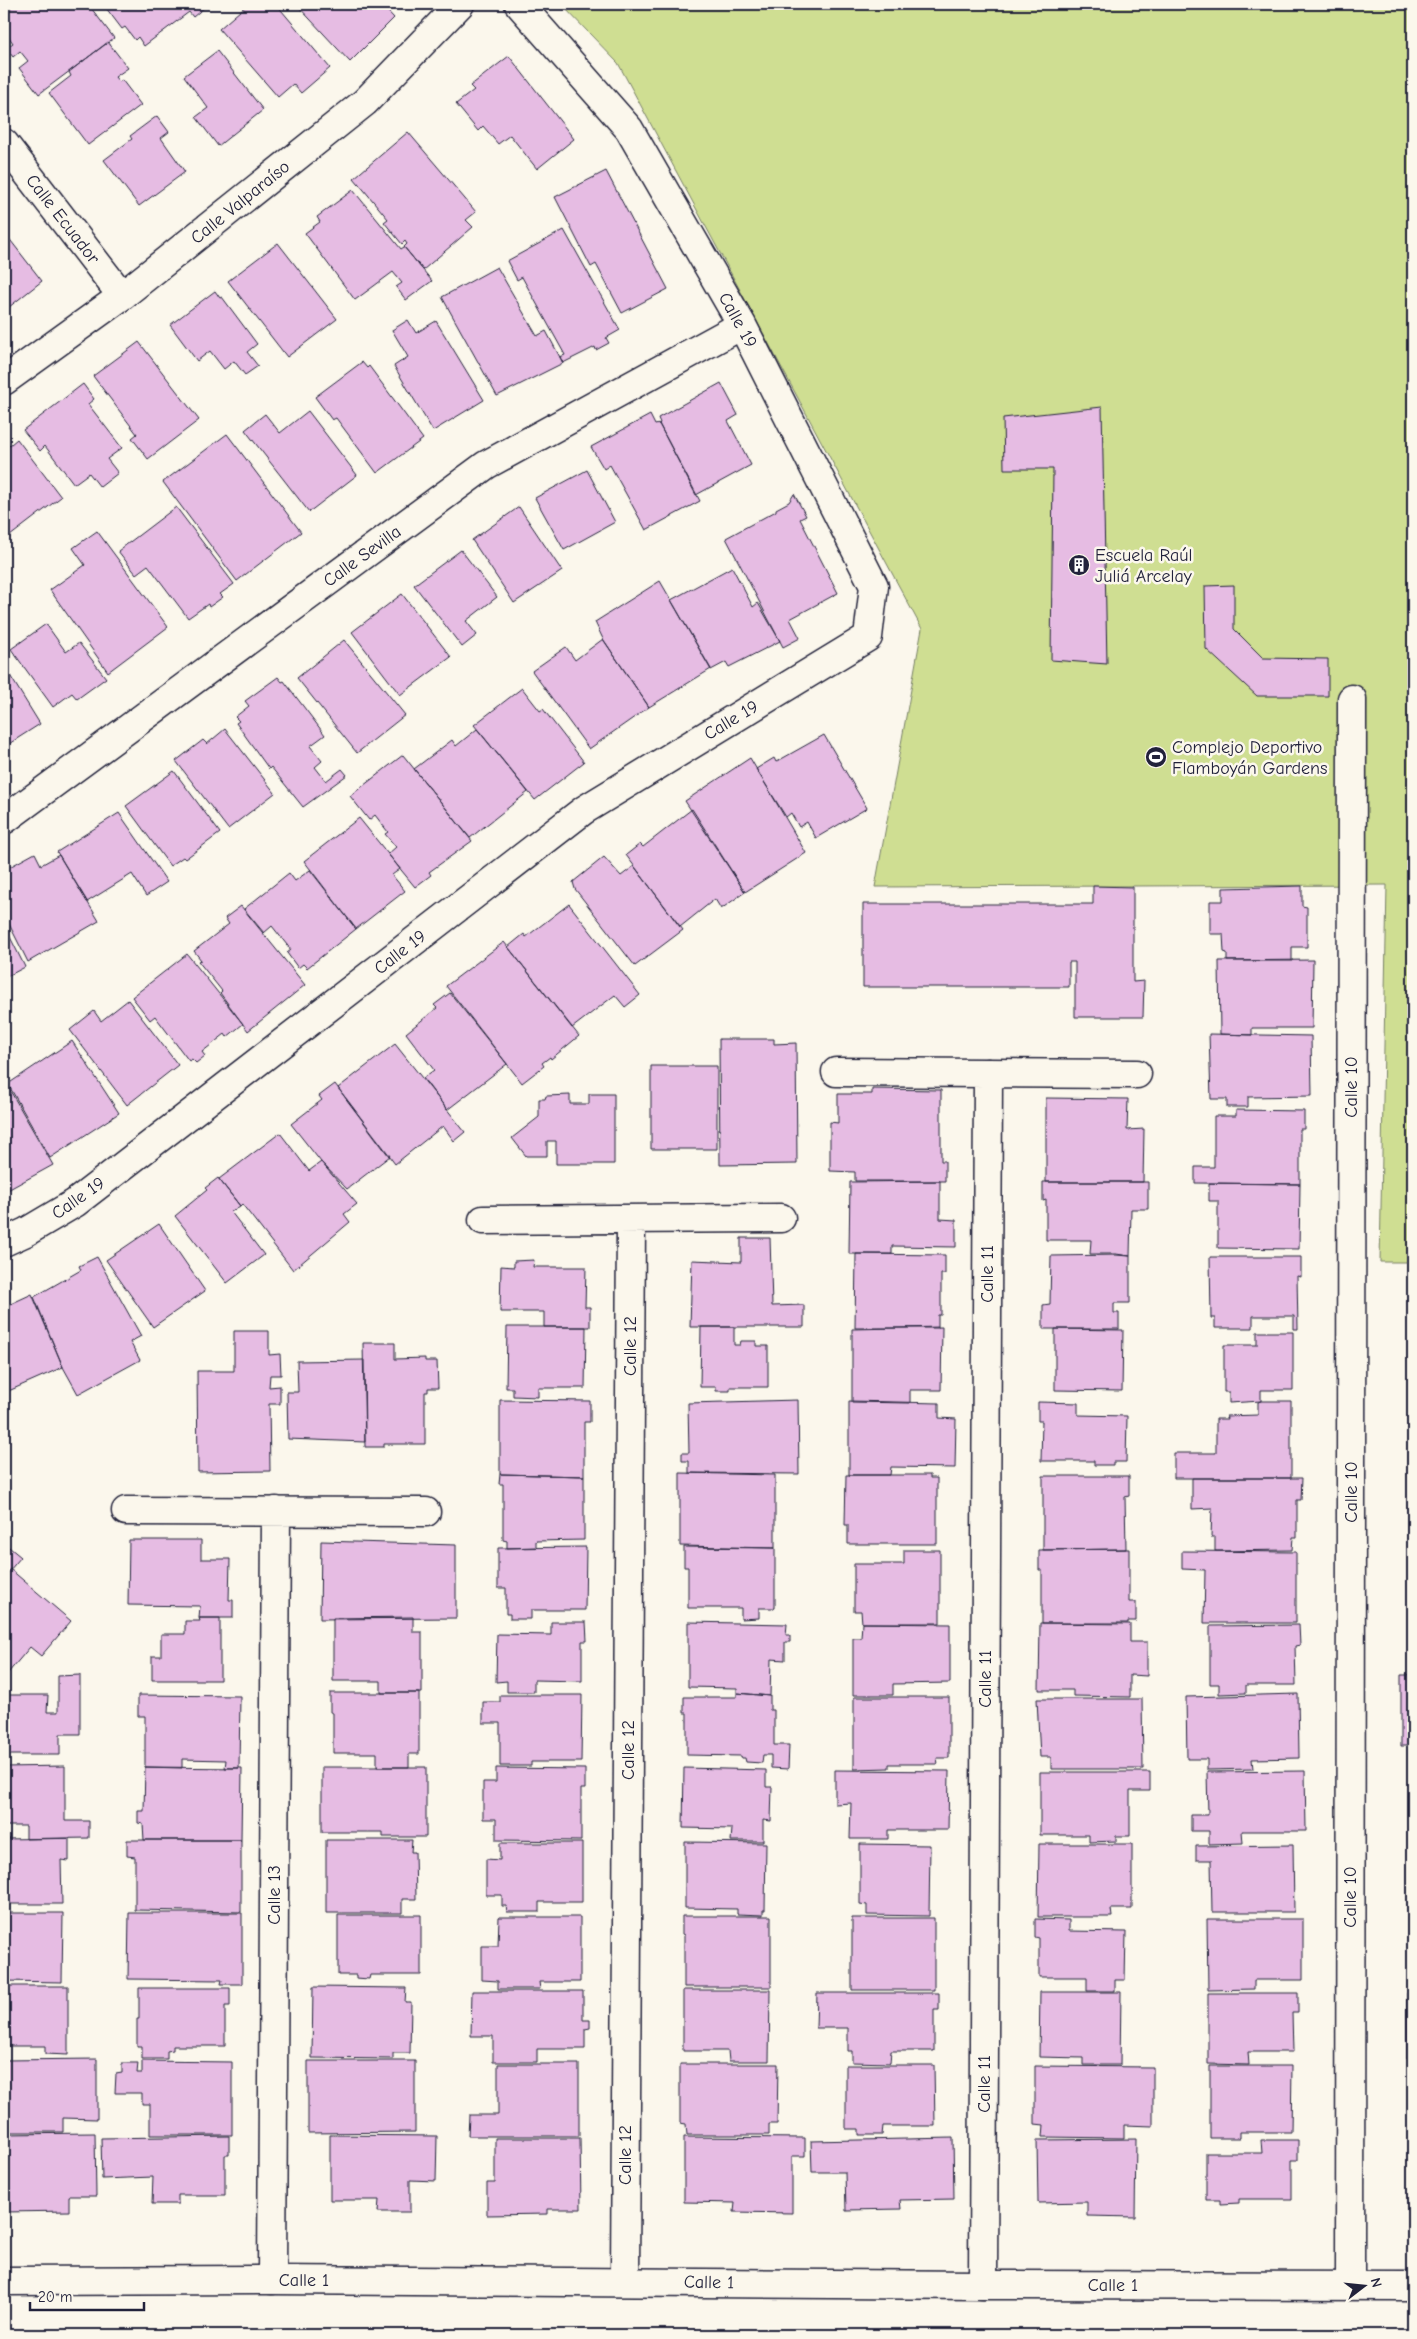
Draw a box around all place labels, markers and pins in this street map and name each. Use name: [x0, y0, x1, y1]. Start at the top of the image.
place label: Escuela Raúl Juliá Arcelay: [1095, 545, 1193, 587]
building icon: Escuela Raúl Juliá Arcelay: [1067, 553, 1091, 577]
place label: Complejo Deportivo Flamboyán Gardens: [1172, 737, 1327, 779]
sports icon: Complejo Deportivo Flamboyán Gardens: [1144, 745, 1168, 769]

